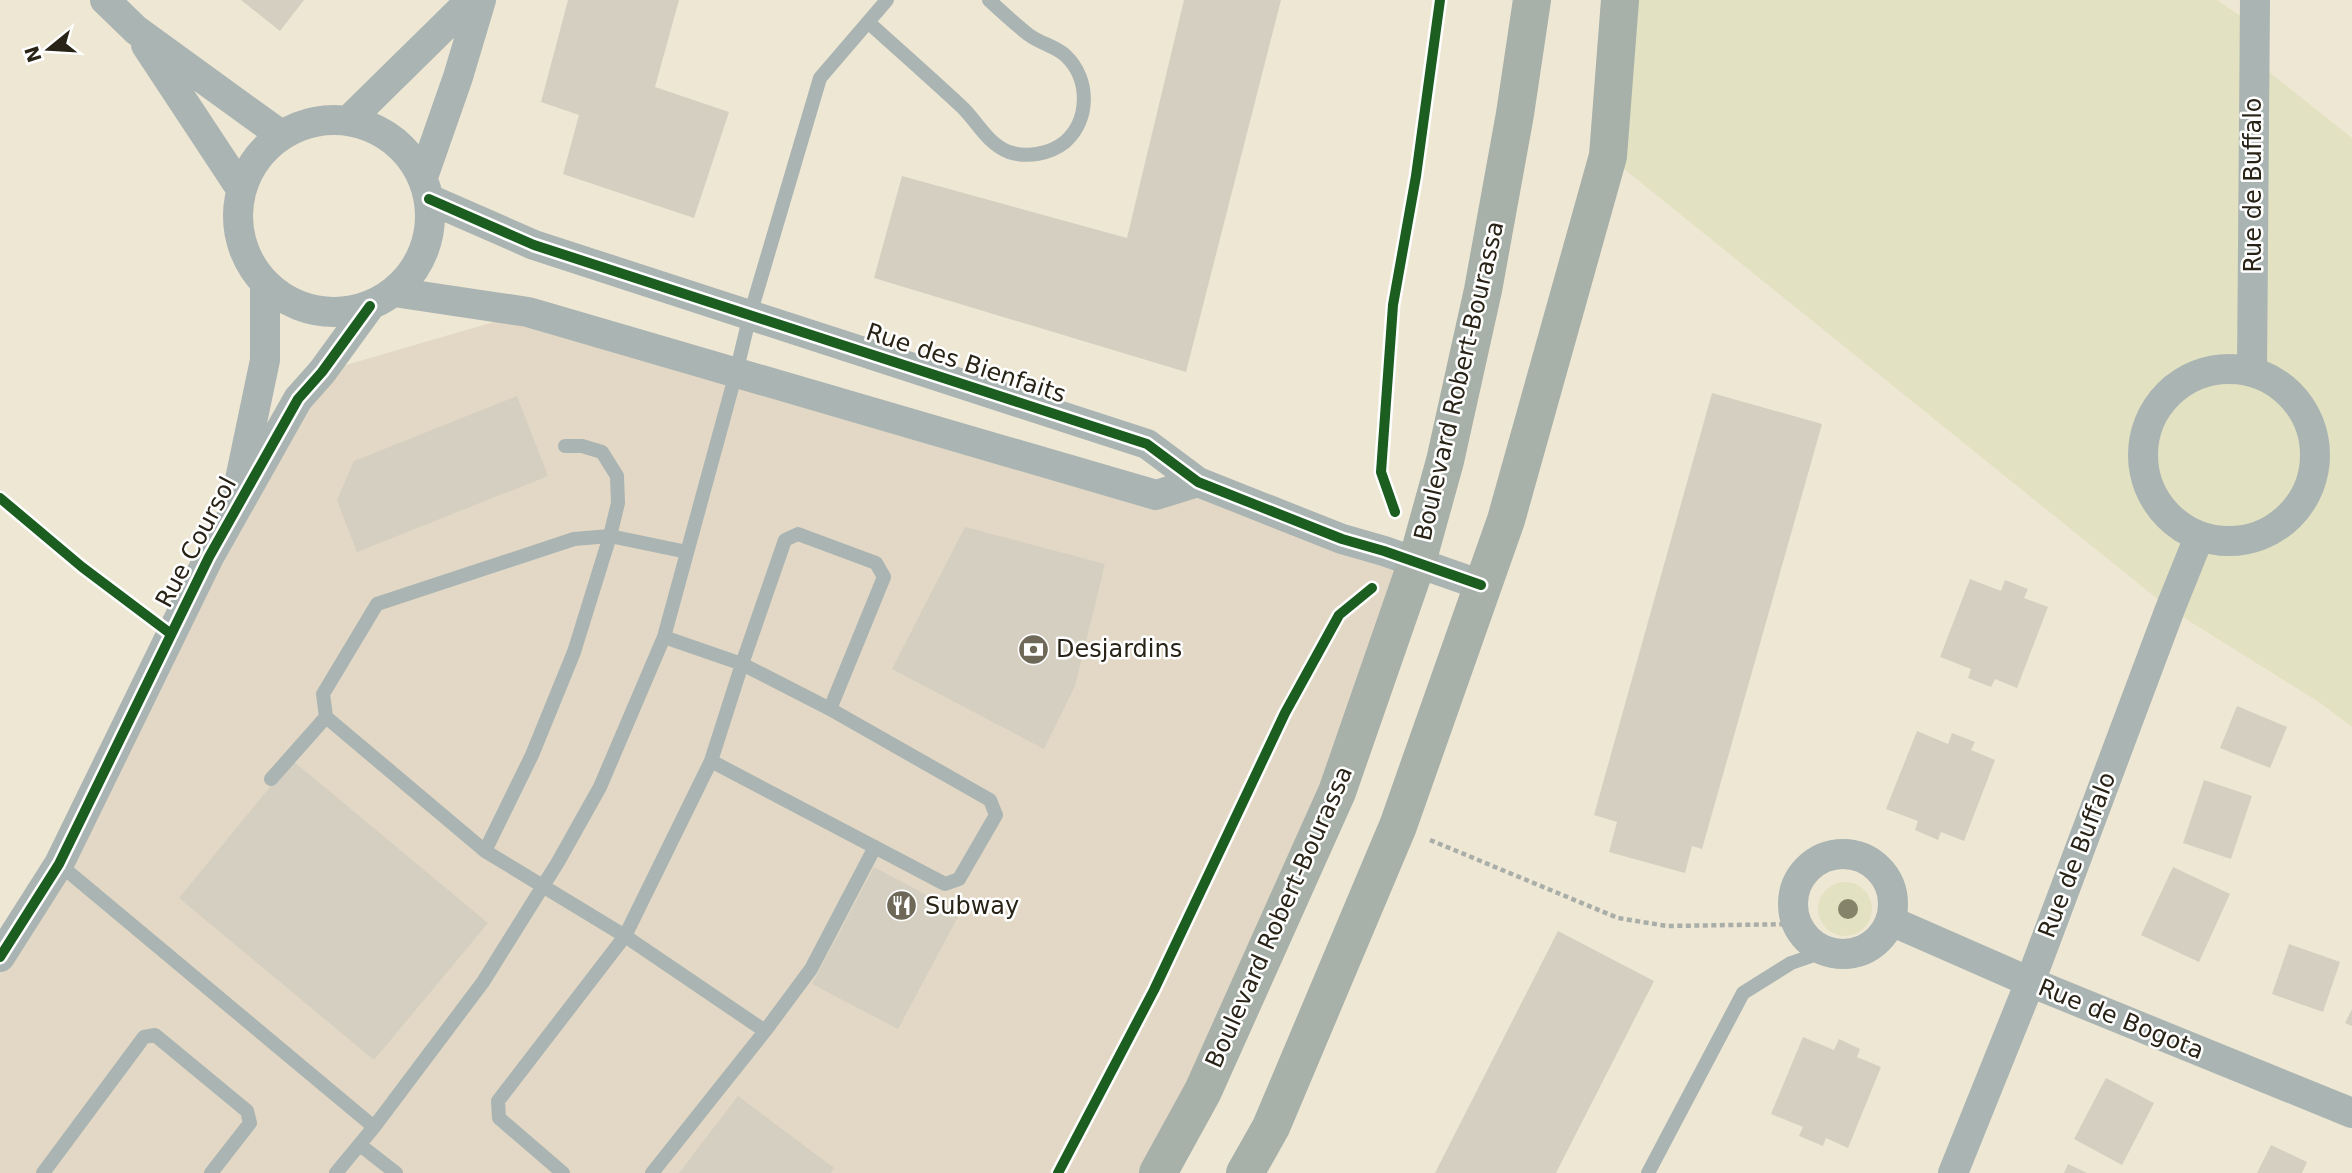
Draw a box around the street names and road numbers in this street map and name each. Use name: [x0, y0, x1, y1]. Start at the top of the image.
street label: Rue de Buffalo: [2239, 97, 2267, 273]
street label: Boulevard Robert-Bourassa: [1409, 219, 1509, 543]
street label: Rue des Bienfaits: [863, 318, 1069, 408]
street label: Rue Coursol: [150, 472, 242, 612]
street label: Boulevard Robert-Bourassa: [1200, 762, 1358, 1072]
street label: Rue de Buffalo: [2033, 768, 2121, 942]
street label: Rue de Bogota: [2034, 973, 2208, 1065]

